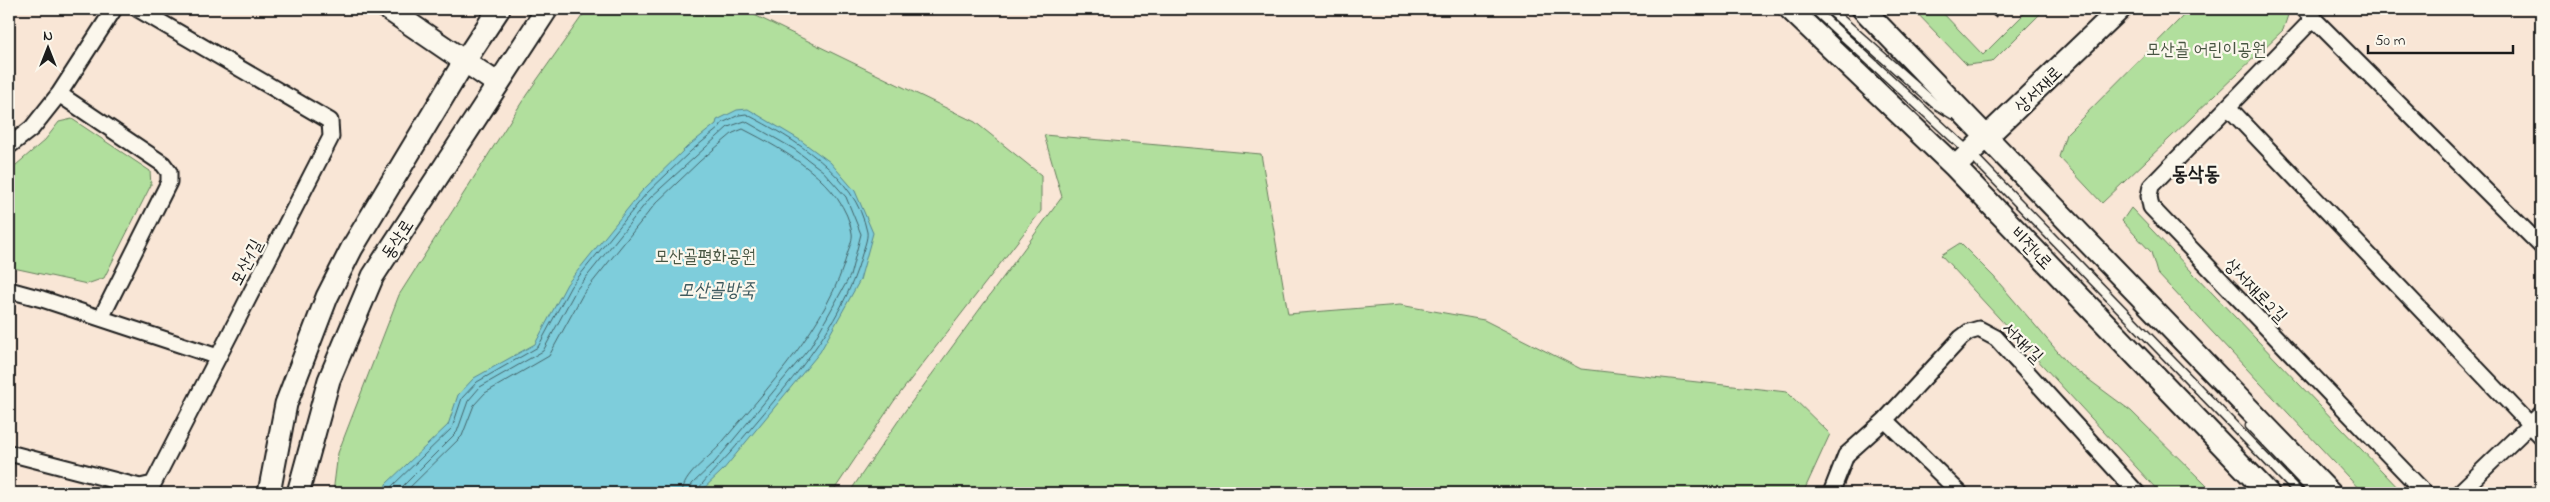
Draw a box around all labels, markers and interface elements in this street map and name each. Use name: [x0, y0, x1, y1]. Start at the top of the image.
north arrow: [22, 22, 72, 72]
scale bar: [2368, 22, 2512, 54]
text: N: [43, 26, 53, 47]
text: 50 m: [2375, 30, 2406, 52]
park label: 모산골 어린이공원: [2146, 38, 2266, 64]
street label: 상서재로: [2010, 61, 2069, 120]
district label: 동삭동: [2172, 161, 2220, 190]
street label: 동삭로: [376, 215, 421, 265]
street label: 비전4로: [2004, 222, 2058, 277]
street label: 모산1길: [225, 235, 271, 291]
park label: 모산골평화공원: [654, 245, 756, 271]
street label: 상서재로2길: [2217, 253, 2293, 330]
water label: 모산골방죽: [679, 278, 756, 305]
street label: 서재1길: [1995, 317, 2049, 370]

